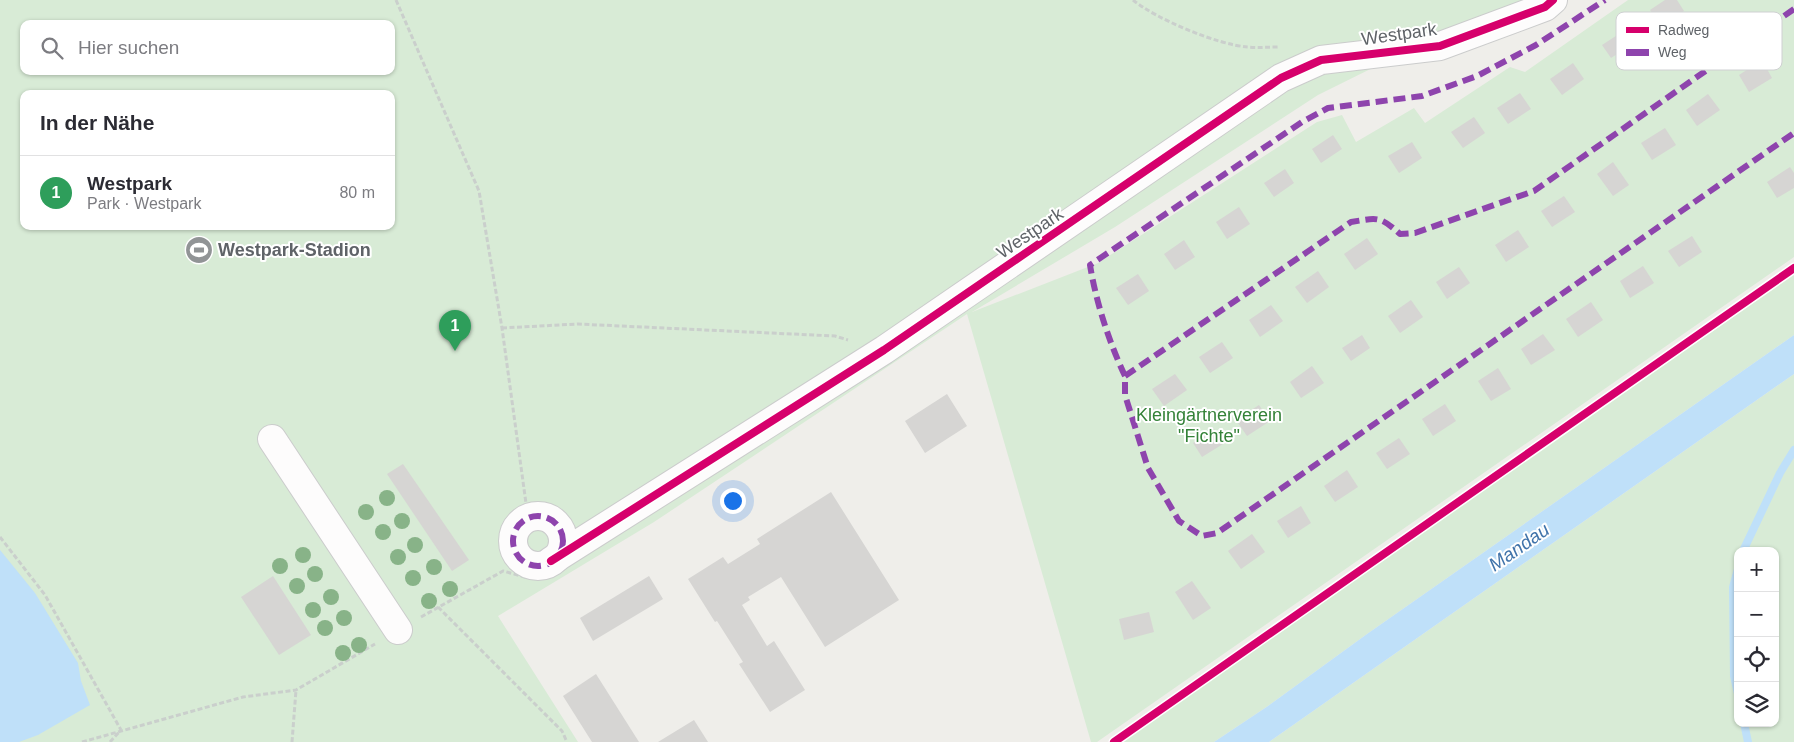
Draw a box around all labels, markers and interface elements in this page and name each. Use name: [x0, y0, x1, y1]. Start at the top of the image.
legend: [1616, 12, 1782, 70]
street label: Westpark: [1360, 19, 1439, 49]
search box: [20, 20, 395, 75]
text: Radweg: [1658, 22, 1709, 38]
icon: search: [38, 34, 66, 62]
text: Hier suchen: [78, 37, 179, 58]
text: Weg: [1658, 44, 1687, 60]
text: In der Nähe: [40, 111, 154, 134]
text: Westpark: [87, 173, 172, 194]
text: 1: [52, 184, 60, 201]
text: 80 m: [339, 184, 375, 201]
text: Park · Westpark: [87, 195, 201, 212]
street label: Westpark: [993, 203, 1068, 262]
sports icon: Westpark-Stadion: [184, 235, 214, 265]
place label: Westpark-Stadion: [218, 240, 371, 260]
pin: 1: [439, 310, 471, 351]
park label: Kleingärtnerverein "Fichte": [1136, 405, 1282, 446]
your location: [720, 488, 746, 514]
water label: Mandau: [1485, 518, 1553, 575]
map controls: [1734, 547, 1779, 727]
button: +: [1734, 547, 1779, 592]
button: −: [1734, 592, 1779, 637]
button: locate: [1734, 637, 1779, 682]
button: layers: [1734, 682, 1779, 727]

